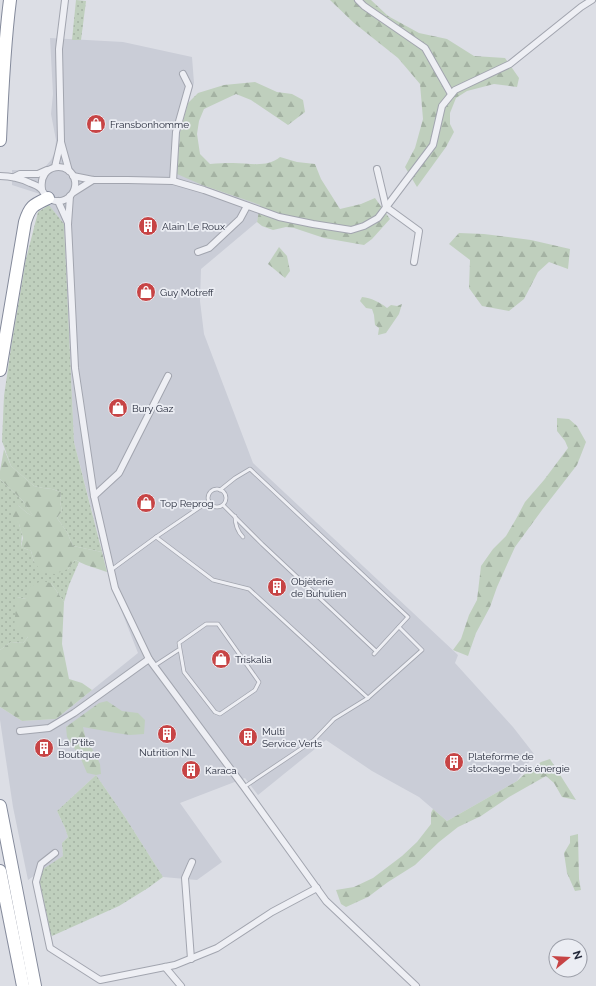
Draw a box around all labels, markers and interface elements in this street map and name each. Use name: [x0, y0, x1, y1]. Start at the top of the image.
shop icon: Fransbonhomme: [85, 113, 107, 135]
place label: Fransbonhomme: [110, 119, 189, 130]
building icon: Alain Le Roux: [137, 215, 159, 237]
place label: Alain Le Roux: [162, 221, 225, 232]
shop icon: Guy Motreff: [135, 281, 157, 303]
place label: Guy Motreff: [160, 287, 214, 298]
shop icon: Bury Gaz: [107, 397, 129, 419]
place label: Bury Gaz: [132, 403, 173, 414]
shop icon: Top Reprog: [135, 492, 157, 514]
place label: Top Reprog: [160, 498, 214, 509]
building icon: Objèterie de Buhulien: [266, 576, 288, 598]
place label: Objèterie de Buhulien: [291, 576, 347, 599]
shop icon: Triskalia: [210, 648, 232, 670]
place label: Triskalia: [235, 654, 272, 665]
building icon: Nutrition NL: [156, 723, 178, 745]
building icon: Multi Service Verts: [237, 726, 259, 748]
place label: Multi Service Verts: [262, 726, 322, 749]
building icon: La P'tite Boutique: [33, 737, 55, 759]
place label: La P'tite Boutique: [58, 737, 100, 760]
place label: Nutrition NL: [139, 747, 195, 758]
building icon: Plateforme de stockage bois énergie: [443, 751, 465, 773]
place label: Plateforme de stockage bois énergie: [468, 751, 570, 774]
building icon: Karaca: [180, 759, 202, 781]
place label: Karaca: [205, 765, 237, 776]
north arrow: [548, 938, 588, 978]
text: N: [570, 949, 585, 961]

